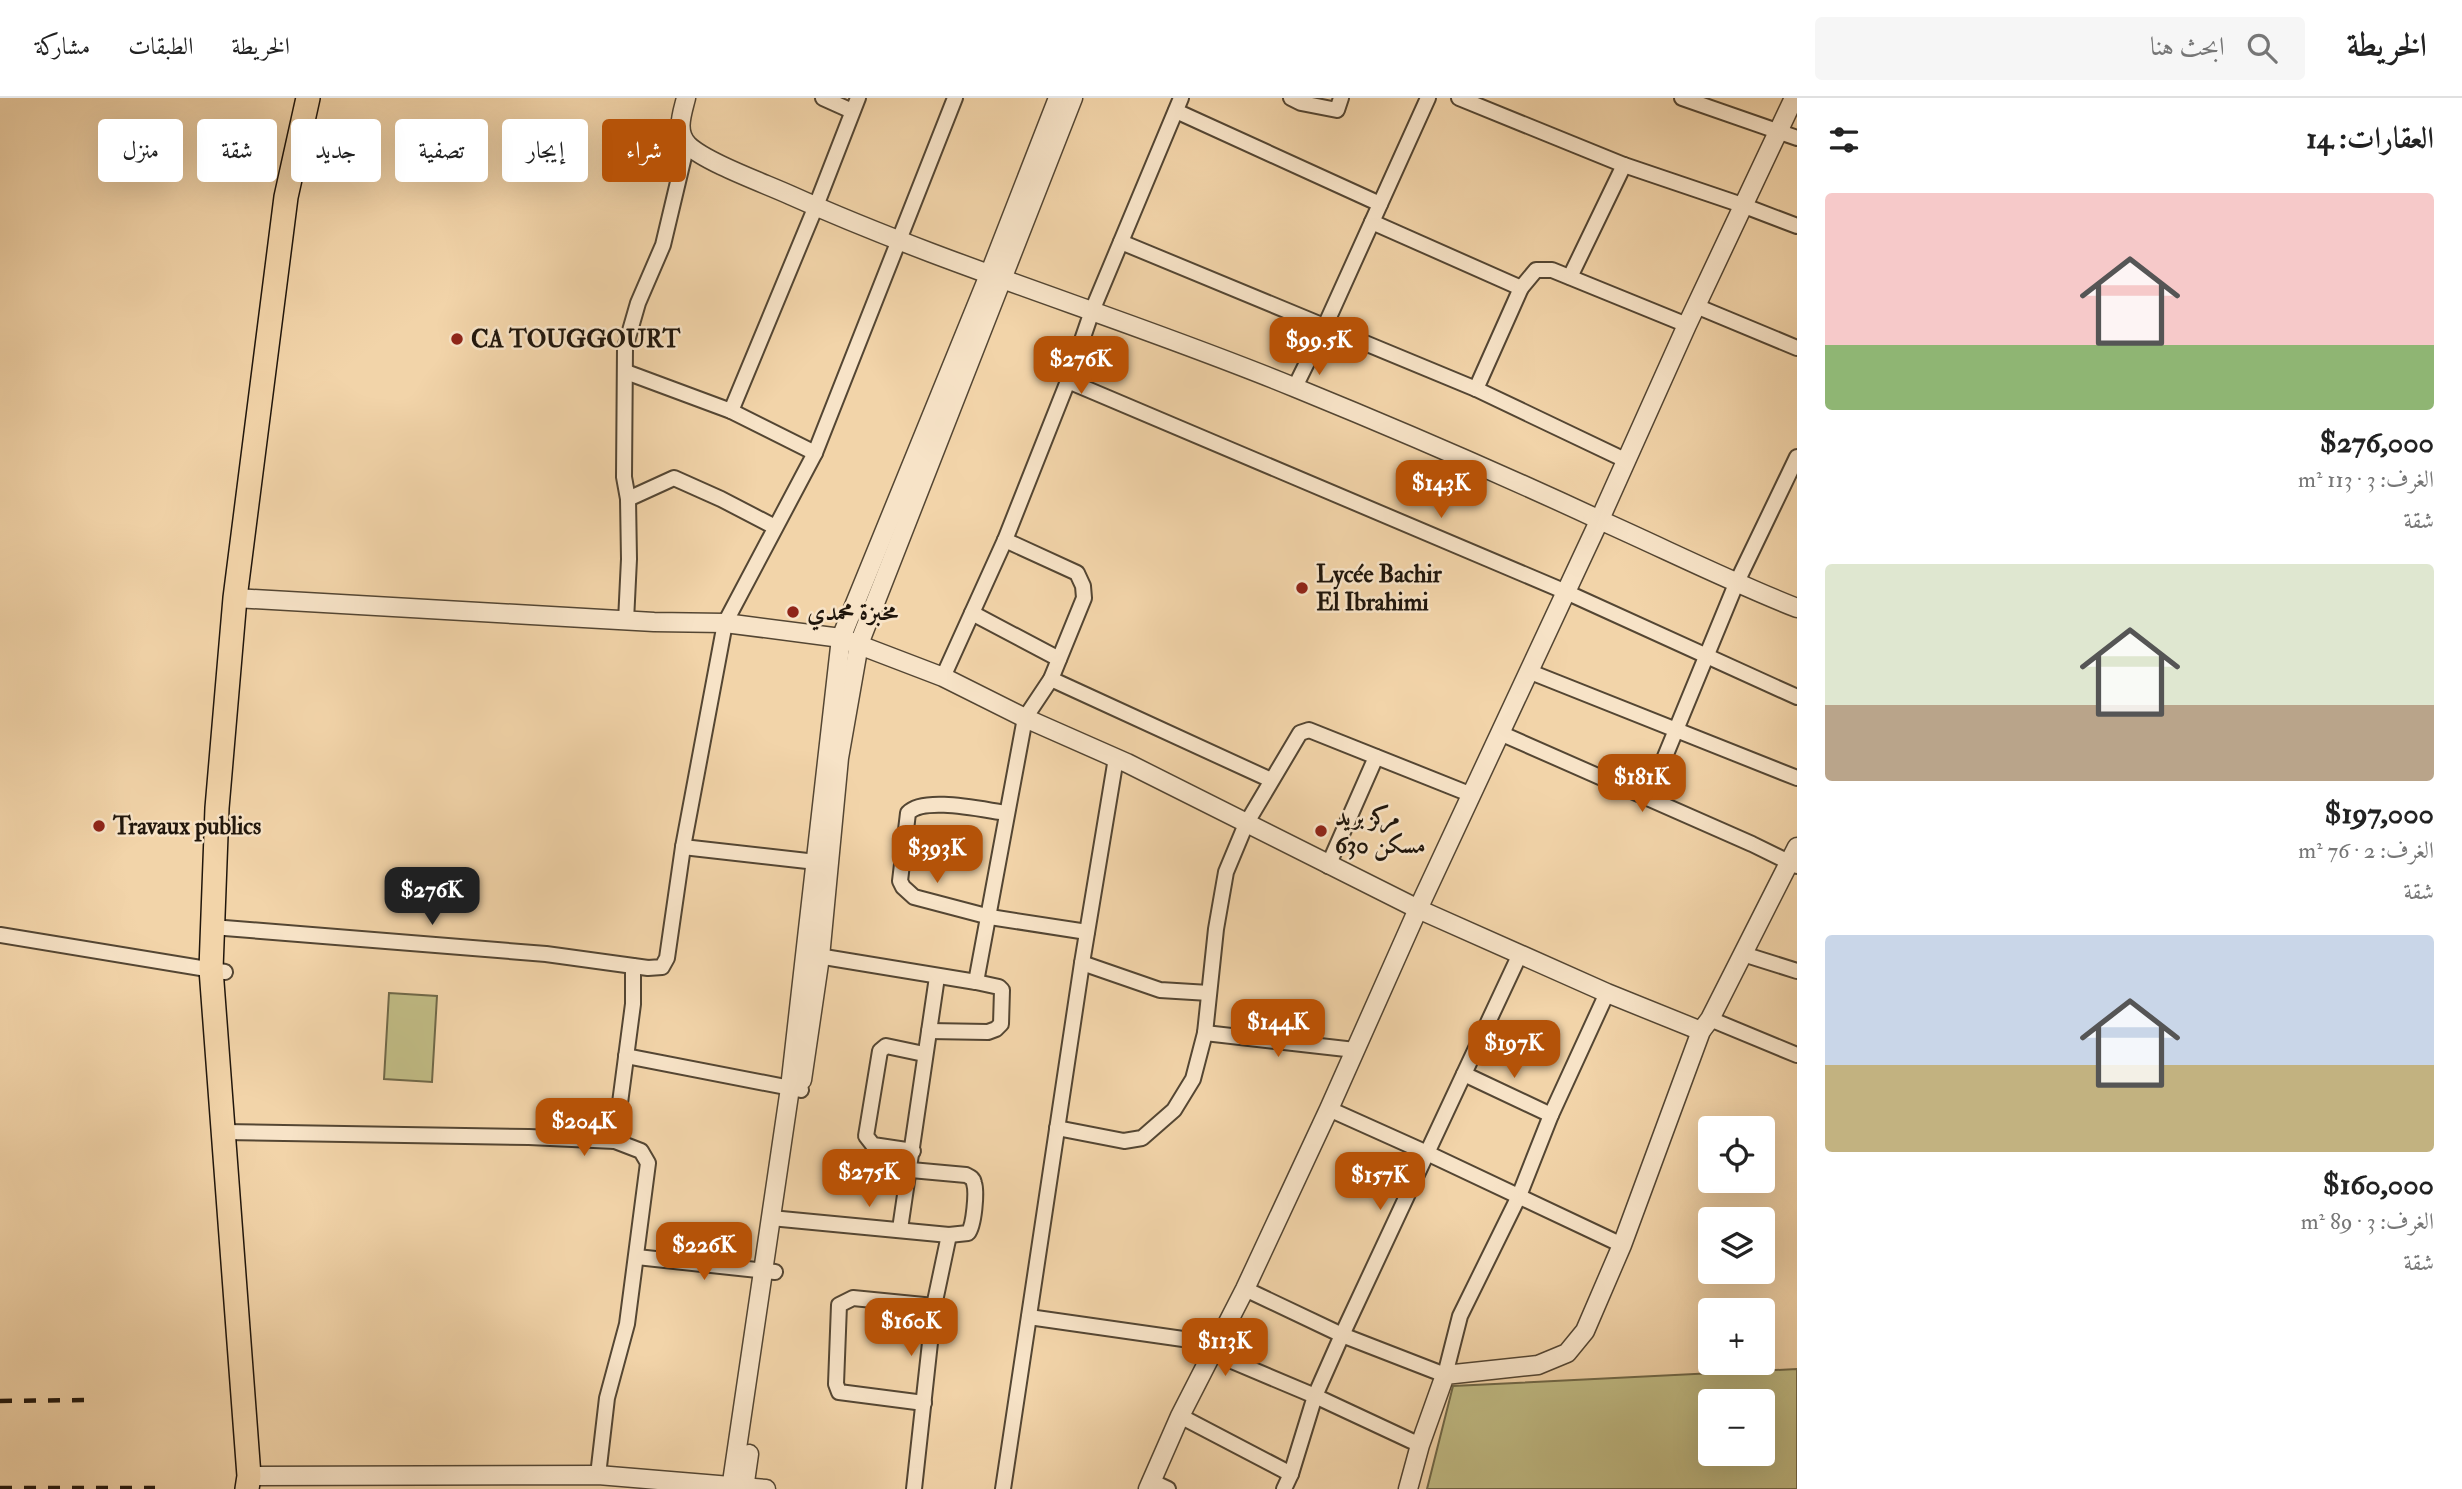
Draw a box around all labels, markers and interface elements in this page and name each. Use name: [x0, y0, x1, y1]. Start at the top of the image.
search box: [1815, 17, 2305, 80]
text: الخريطة: [2347, 25, 2427, 66]
icon: search: [2243, 29, 2281, 67]
text: مشاركة: [35, 31, 90, 62]
text: الطبقات: [128, 31, 194, 62]
text: الخريطة: [232, 31, 290, 62]
text: ابحث هنا: [2150, 31, 2225, 63]
chip: منزل: [98, 119, 183, 182]
chip: شقة: [197, 119, 277, 182]
chip: جديد: [291, 119, 381, 182]
chip: تصفية: [395, 119, 488, 182]
chip: إيجار: [502, 119, 588, 182]
chip: شراء: [602, 119, 686, 182]
text: العقارات: 14: [2306, 120, 2434, 157]
icon: filters: [1825, 121, 1863, 159]
icon: home: [2067, 238, 2193, 364]
pin: $99.5K: [1262, 317, 1376, 377]
place label: CA TOUGGOURT: [471, 324, 680, 355]
text: $99.5K: [1286, 325, 1352, 354]
marker: CA TOUGGOURT: [449, 331, 465, 347]
pin: $276K: [1032, 336, 1130, 396]
text: $276K: [1050, 344, 1112, 373]
text: $276,000: [2320, 424, 2434, 461]
pin: $143K: [1392, 460, 1490, 520]
text: الغرف: 3 · 113 m²: [2298, 465, 2434, 494]
text: $143K: [1412, 468, 1470, 497]
text: شقة: [2404, 506, 2434, 535]
place label: Lycée Bachir El Ibrahimi: [1316, 559, 1443, 618]
marker: Lycée Bachir El Ibrahimi: [1294, 580, 1310, 596]
place label: مخبزة محمدي: [807, 597, 898, 631]
marker: مخبزة محمدي: [785, 604, 801, 620]
icon: home: [2067, 609, 2193, 735]
pin: $181K: [1593, 754, 1691, 814]
text: $181K: [1614, 762, 1670, 791]
text: $197,000: [2325, 795, 2434, 832]
place label: مركز بريد 630 مسكن: [1335, 802, 1426, 861]
place label: Travaux publics: [112, 811, 261, 842]
marker: Travaux publics: [91, 818, 107, 834]
marker: مركز بريد 630 مسكن: [1313, 823, 1329, 839]
pin: $393K: [888, 826, 986, 885]
text: $393K: [908, 833, 966, 862]
text: الغرف: 2 · 76 m²: [2298, 836, 2434, 865]
pin: $276K: [383, 868, 481, 927]
text: $276K: [401, 875, 463, 904]
text: شقة: [2404, 877, 2434, 906]
icon: home: [2067, 980, 2193, 1106]
pin: $144K: [1229, 1000, 1327, 1059]
text: $144K: [1247, 1007, 1309, 1036]
pin: $197K: [1465, 1020, 1563, 1080]
text: $197K: [1484, 1028, 1544, 1057]
pin: $204K: [535, 1098, 633, 1158]
text: $204K: [552, 1106, 616, 1135]
map controls: [1698, 1116, 1775, 1466]
button: locate: [1698, 1116, 1775, 1193]
pin: $275K: [820, 1150, 918, 1209]
pin: $157K: [1331, 1152, 1429, 1212]
text: $275K: [838, 1157, 900, 1186]
text: $157K: [1351, 1160, 1409, 1189]
text: $160,000: [2323, 1166, 2434, 1203]
button: layers: [1698, 1207, 1775, 1284]
text: الغرف: 3 · 89 m²: [2301, 1207, 2434, 1236]
pin: $226K: [655, 1222, 753, 1282]
text: $226K: [672, 1230, 736, 1259]
text: شقة: [2404, 1248, 2434, 1277]
pin: $160K: [862, 1298, 960, 1358]
button: +: [1698, 1298, 1775, 1375]
text: $160K: [881, 1306, 941, 1335]
pin: $113K: [1176, 1318, 1274, 1378]
text: $113K: [1198, 1326, 1252, 1355]
button: −: [1698, 1389, 1775, 1466]

